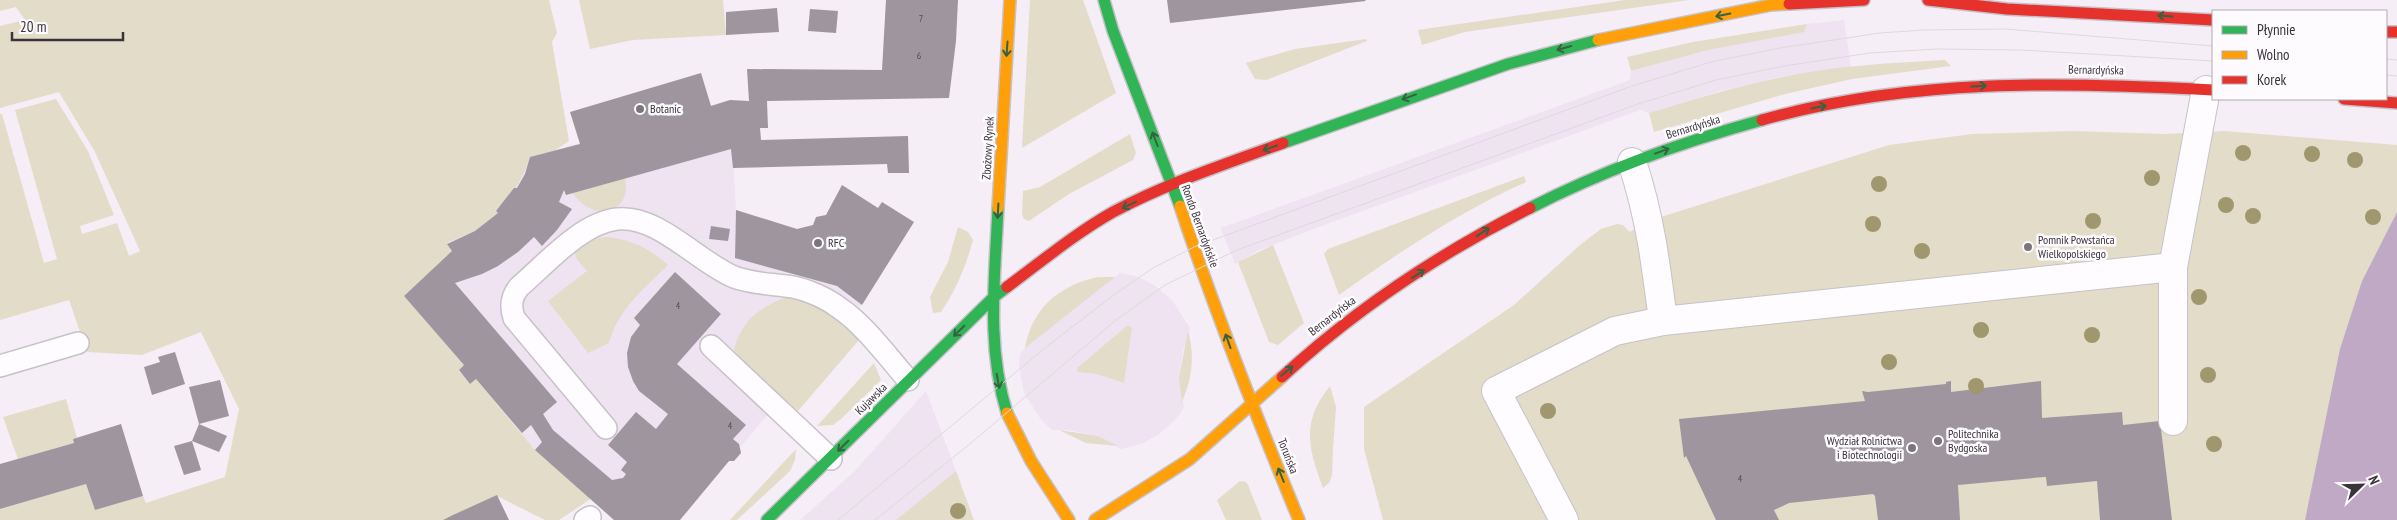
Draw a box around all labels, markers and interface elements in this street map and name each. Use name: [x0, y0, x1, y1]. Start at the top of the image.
scale bar: [12, 10, 124, 42]
legend: [2212, 10, 2387, 100]
one-way arrow: [1715, 11, 1731, 21]
house number: 7: [919, 12, 923, 25]
one-way arrow: [2157, 12, 2173, 21]
text: 20 m: [20, 17, 46, 36]
text: Płynnie: [2257, 20, 2296, 39]
one-way arrow: [1003, 40, 1012, 56]
one-way arrow: [1556, 44, 1572, 54]
text: Wolno: [2257, 45, 2290, 64]
house number: 6: [917, 49, 922, 62]
street label: Bernardyńska: [2068, 62, 2124, 77]
text: Korek: [2257, 70, 2287, 89]
one-way arrow: [1971, 81, 1987, 90]
one-way arrow: [1402, 93, 1417, 102]
place label: Botanic: [650, 101, 682, 116]
one-way arrow: [1810, 102, 1826, 111]
marker: Botanic: [634, 103, 646, 115]
street label: Bernardyńska: [1664, 111, 1722, 142]
street label: Zbożowy Rynek: [978, 116, 997, 180]
one-way arrow: [1150, 132, 1159, 147]
one-way arrow: [1263, 144, 1278, 153]
one-way arrow: [1654, 146, 1669, 155]
street label: Rondo Bernardyńskie: [1179, 182, 1222, 269]
one-way arrow: [1122, 200, 1137, 210]
one-way arrow: [993, 203, 1002, 219]
one-way arrow: [1475, 227, 1489, 237]
place label: Pomnik Powstańca Wielkopolskiego: [2038, 232, 2115, 261]
place label: RFC: [828, 235, 845, 250]
marker: RFC: [812, 237, 824, 249]
marker: Pomnik Powstańca Wielkopolskiego: [2022, 241, 2034, 253]
one-way arrow: [1410, 269, 1424, 279]
street label: Bernardyńska: [1305, 292, 1358, 339]
house number: 4: [676, 299, 681, 312]
one-way arrow: [952, 325, 965, 337]
one-way arrow: [1223, 334, 1232, 349]
one-way arrow: [1281, 365, 1294, 376]
one-way arrow: [994, 372, 1004, 388]
street label: Kujawska: [852, 379, 890, 418]
house number: 4: [728, 419, 733, 432]
place label: Politechnika Bydgoska: [1948, 426, 1999, 455]
place label: Wydział Rolnictwa i Biotechnologii: [1827, 433, 1902, 462]
marker: Politechnika Bydgoska: [1932, 435, 1944, 447]
street label: Toruńska: [1275, 436, 1302, 476]
one-way arrow: [837, 440, 850, 452]
marker: Wydział Rolnictwa i Biotechnologii: [1906, 442, 1918, 454]
north arrow: [2337, 460, 2387, 510]
one-way arrow: [1276, 468, 1285, 483]
house number: 4: [1738, 472, 1743, 485]
text: N: [2364, 473, 2384, 487]

